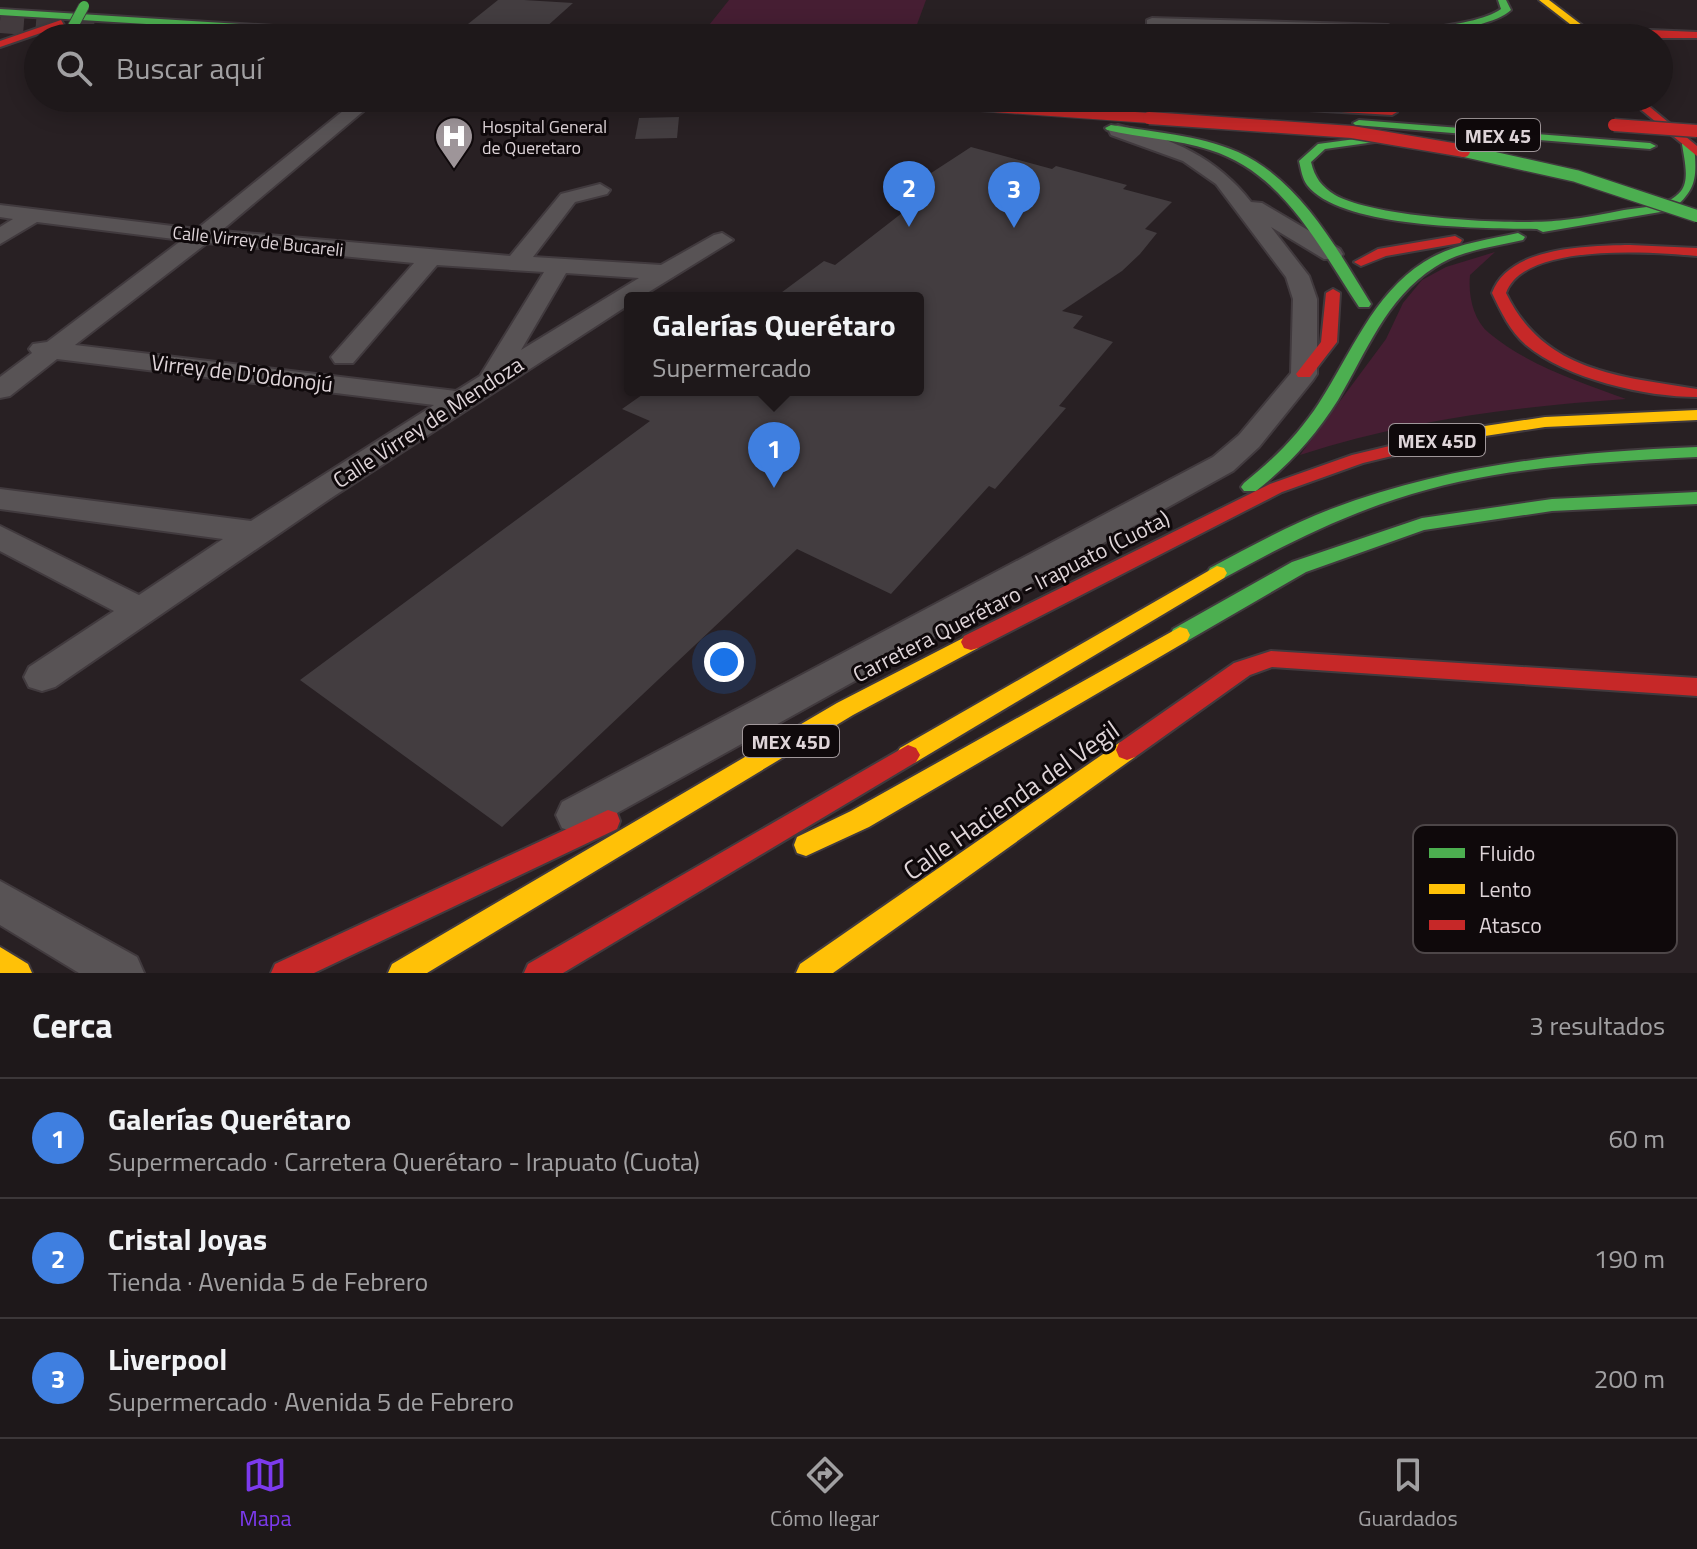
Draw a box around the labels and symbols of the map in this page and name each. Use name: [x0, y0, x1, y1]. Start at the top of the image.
place label: Hospital General de Queretaro: [482, 113, 607, 161]
hospital icon: Hospital General de Queretaro: [433, 115, 475, 170]
road number: MEX 45: [1456, 119, 1540, 151]
pin: 2: [883, 161, 935, 227]
pin: 3: [988, 162, 1040, 228]
street label: Calle Virrey de Bucareli: [171, 219, 345, 263]
street label: Virrey de D'Odonojú: [149, 345, 335, 401]
street label: Calle Virrey de Mendoza: [326, 348, 530, 496]
pin: 1: [748, 422, 800, 488]
road number: MEX 45D: [1389, 424, 1485, 456]
street label: Carretera Querétaro - Irapuato (Cuota): [847, 501, 1175, 691]
your location: [704, 642, 744, 682]
street label: Calle Hacienda del Vegil: [895, 711, 1127, 889]
road number: MEX 45D: [743, 725, 839, 757]
legend: [1413, 825, 1677, 953]
text: Fluido: [1479, 836, 1535, 870]
text: Lento: [1479, 872, 1532, 906]
text: Atasco: [1479, 908, 1542, 942]

